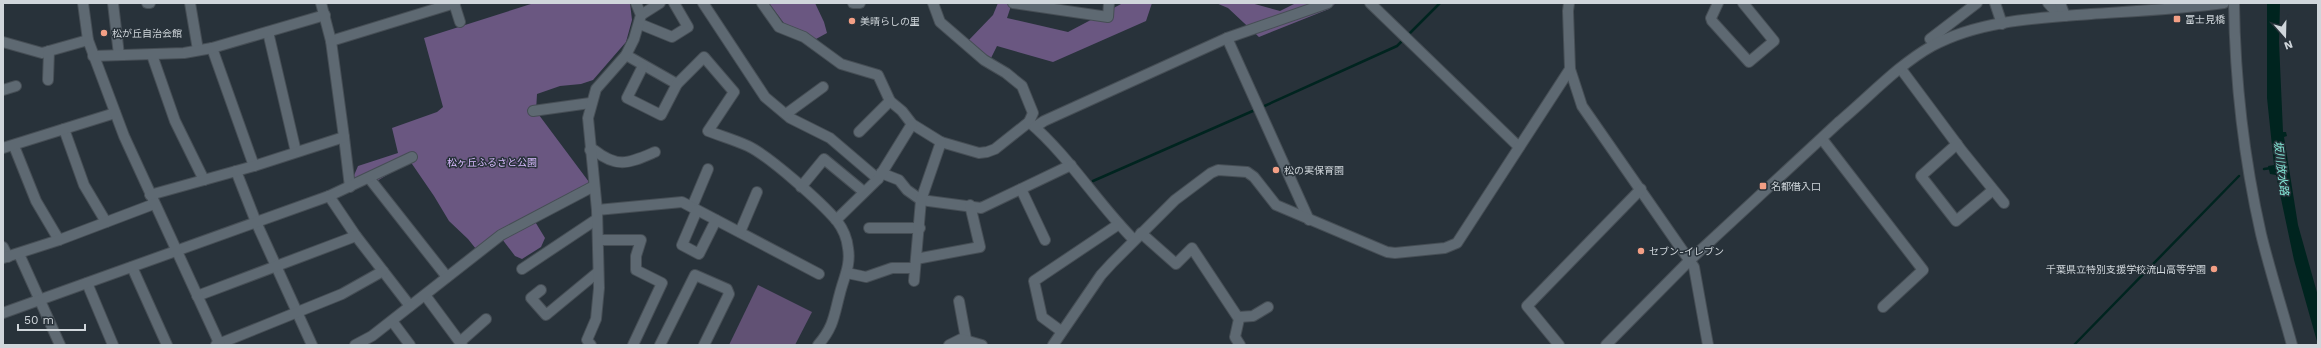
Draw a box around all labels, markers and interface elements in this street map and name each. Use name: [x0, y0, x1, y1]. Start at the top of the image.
marker: 富士見橋: [2172, 14, 2182, 24]
place label: 富士見橋: [2185, 14, 2225, 25]
marker: 美晴らしの里: [847, 16, 857, 26]
place label: 美晴らしの里: [860, 16, 920, 27]
north arrow: [2265, 16, 2305, 56]
marker: 松が丘自治会館: [99, 28, 109, 38]
place label: 松が丘自治会館: [112, 28, 182, 39]
text: N: [2282, 37, 2294, 52]
water label: 坂川放水路: [2271, 140, 2291, 197]
park label: 松ヶ丘ふるさと公園: [447, 157, 537, 168]
marker: 松の実保育園: [1271, 165, 1281, 175]
place label: 松の実保育園: [1284, 165, 1344, 176]
marker: 名都借入口: [1758, 181, 1768, 191]
place label: 名都借入口: [1771, 181, 1821, 192]
marker: セブン-イレブン: [1636, 246, 1646, 256]
place label: セブン-イレブン: [1649, 246, 1724, 257]
place label: 千葉県立特別支援学校流山高等学園: [2046, 264, 2206, 275]
marker: 千葉県立特別支援学校流山高等学園: [2209, 264, 2219, 274]
scale bar: [18, 306, 85, 332]
text: 50 m: [24, 313, 54, 327]

